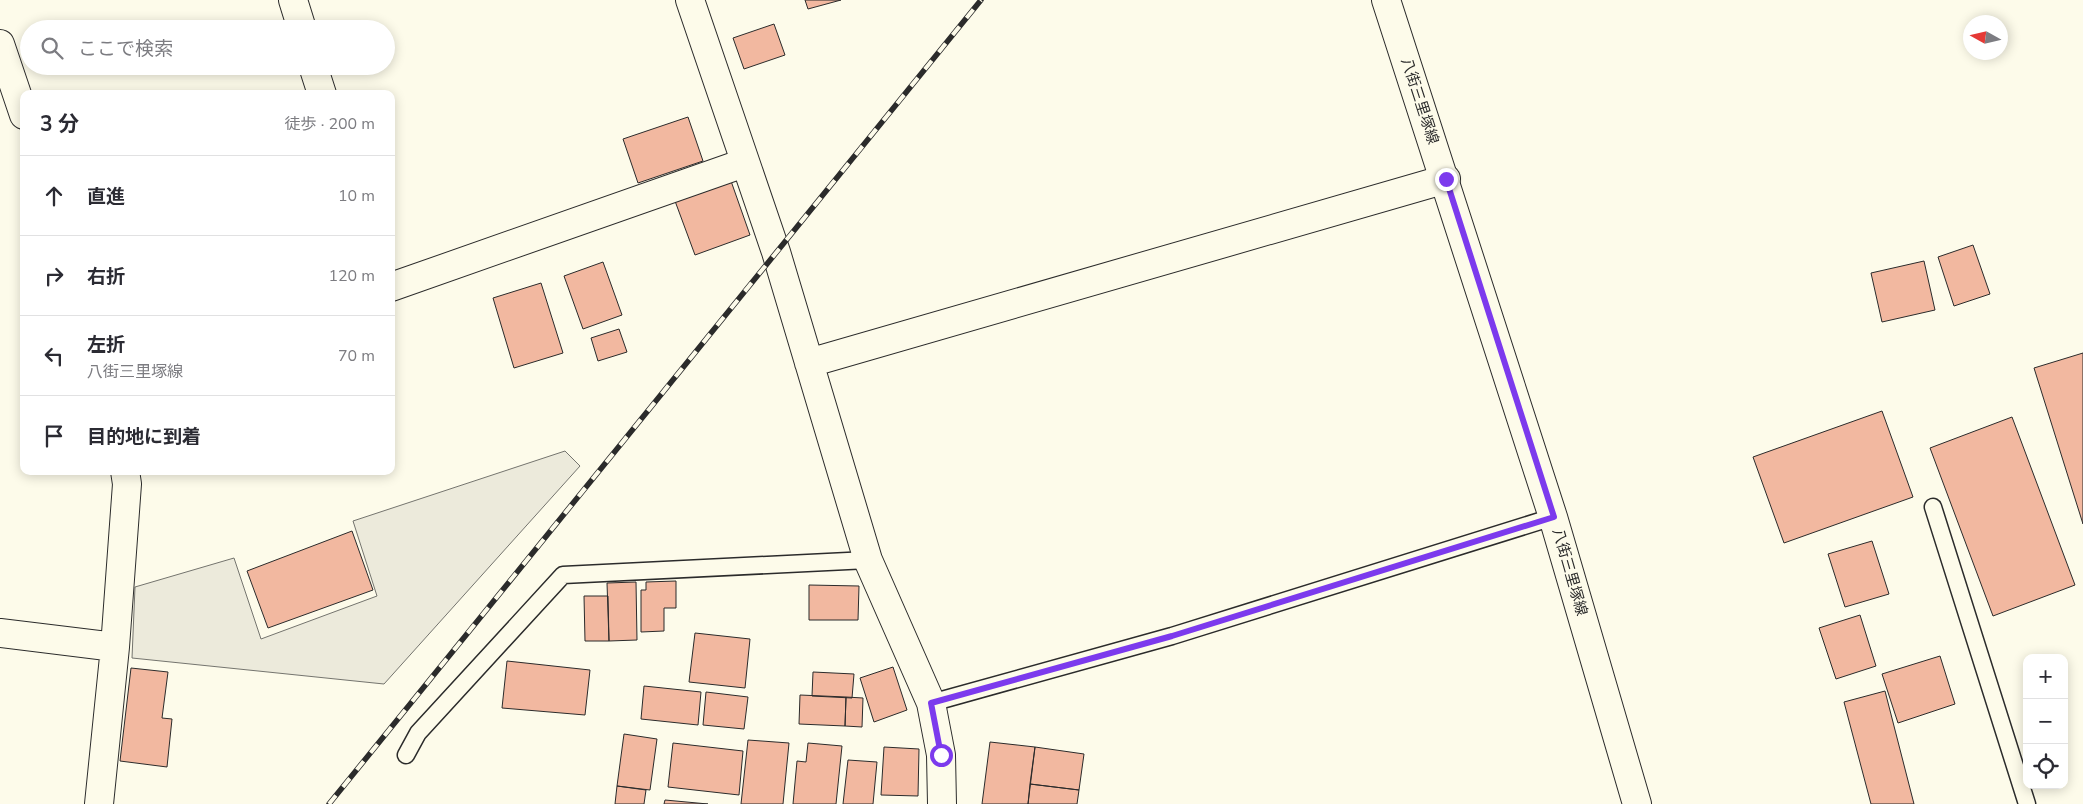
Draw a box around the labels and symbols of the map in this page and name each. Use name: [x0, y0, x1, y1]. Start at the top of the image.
north arrow: [1963, 15, 2008, 60]
street label: 八街三里塚線: [1397, 55, 1443, 147]
route end: [1435, 168, 1458, 191]
street label: 八街三里塚線: [1548, 526, 1592, 618]
route start: [930, 744, 953, 767]

